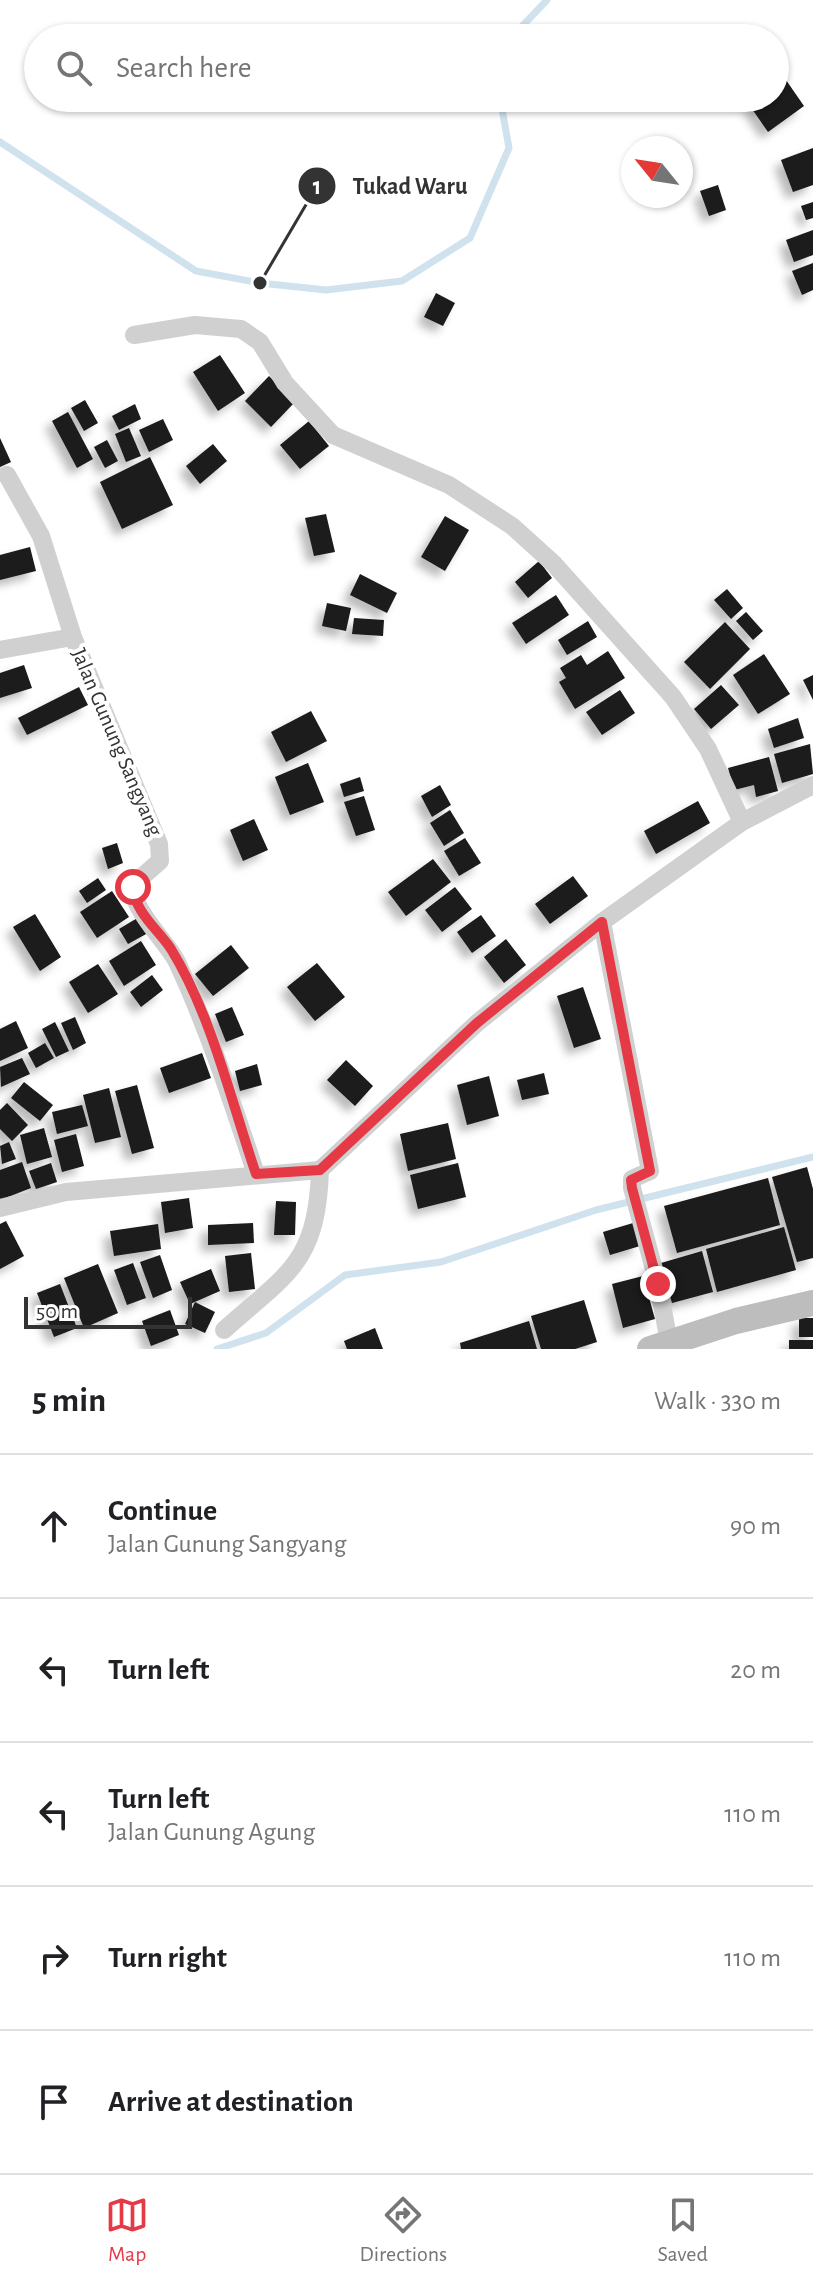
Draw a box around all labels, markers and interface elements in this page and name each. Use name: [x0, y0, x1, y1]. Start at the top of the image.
search box: [24, 24, 789, 112]
icon: search: [52, 46, 96, 90]
text: Search here: [116, 53, 252, 83]
north arrow: [621, 136, 693, 208]
callout: Tukad Waru: [297, 162, 484, 210]
text: 1: [313, 175, 321, 199]
text: Tukad Waru: [353, 175, 468, 199]
street label: Jalan Gunung Sangyang: [67, 645, 167, 839]
route start: [115, 869, 151, 905]
route end: [640, 1266, 676, 1302]
scale bar: [24, 1293, 192, 1329]
text: 50 m: [36, 1300, 78, 1322]
text: 5 min: [32, 1384, 106, 1418]
text: Walk · 330 m: [654, 1388, 781, 1414]
text: Continue: [108, 1496, 217, 1526]
icon: ahead: [32, 1504, 76, 1548]
text: 90 m: [730, 1513, 781, 1539]
text: Jalan Gunung Sangyang: [108, 1531, 346, 1557]
icon: left: [32, 1648, 76, 1692]
text: Turn left: [108, 1655, 209, 1685]
text: 20 m: [730, 1657, 781, 1683]
text: Turn left: [108, 1784, 209, 1814]
icon: left: [32, 1792, 76, 1836]
text: 110 m: [724, 1801, 781, 1827]
text: Jalan Gunung Agung: [108, 1819, 315, 1845]
icon: right: [32, 1936, 76, 1980]
text: Turn right: [108, 1943, 227, 1973]
text: 110 m: [724, 1945, 781, 1971]
icon: arrive: [32, 2080, 76, 2124]
text: Arrive at destination: [108, 2087, 354, 2117]
tab: Map: [105, 2193, 149, 2267]
tab: Directions: [359, 2193, 447, 2267]
tab: Saved: [657, 2193, 708, 2267]

